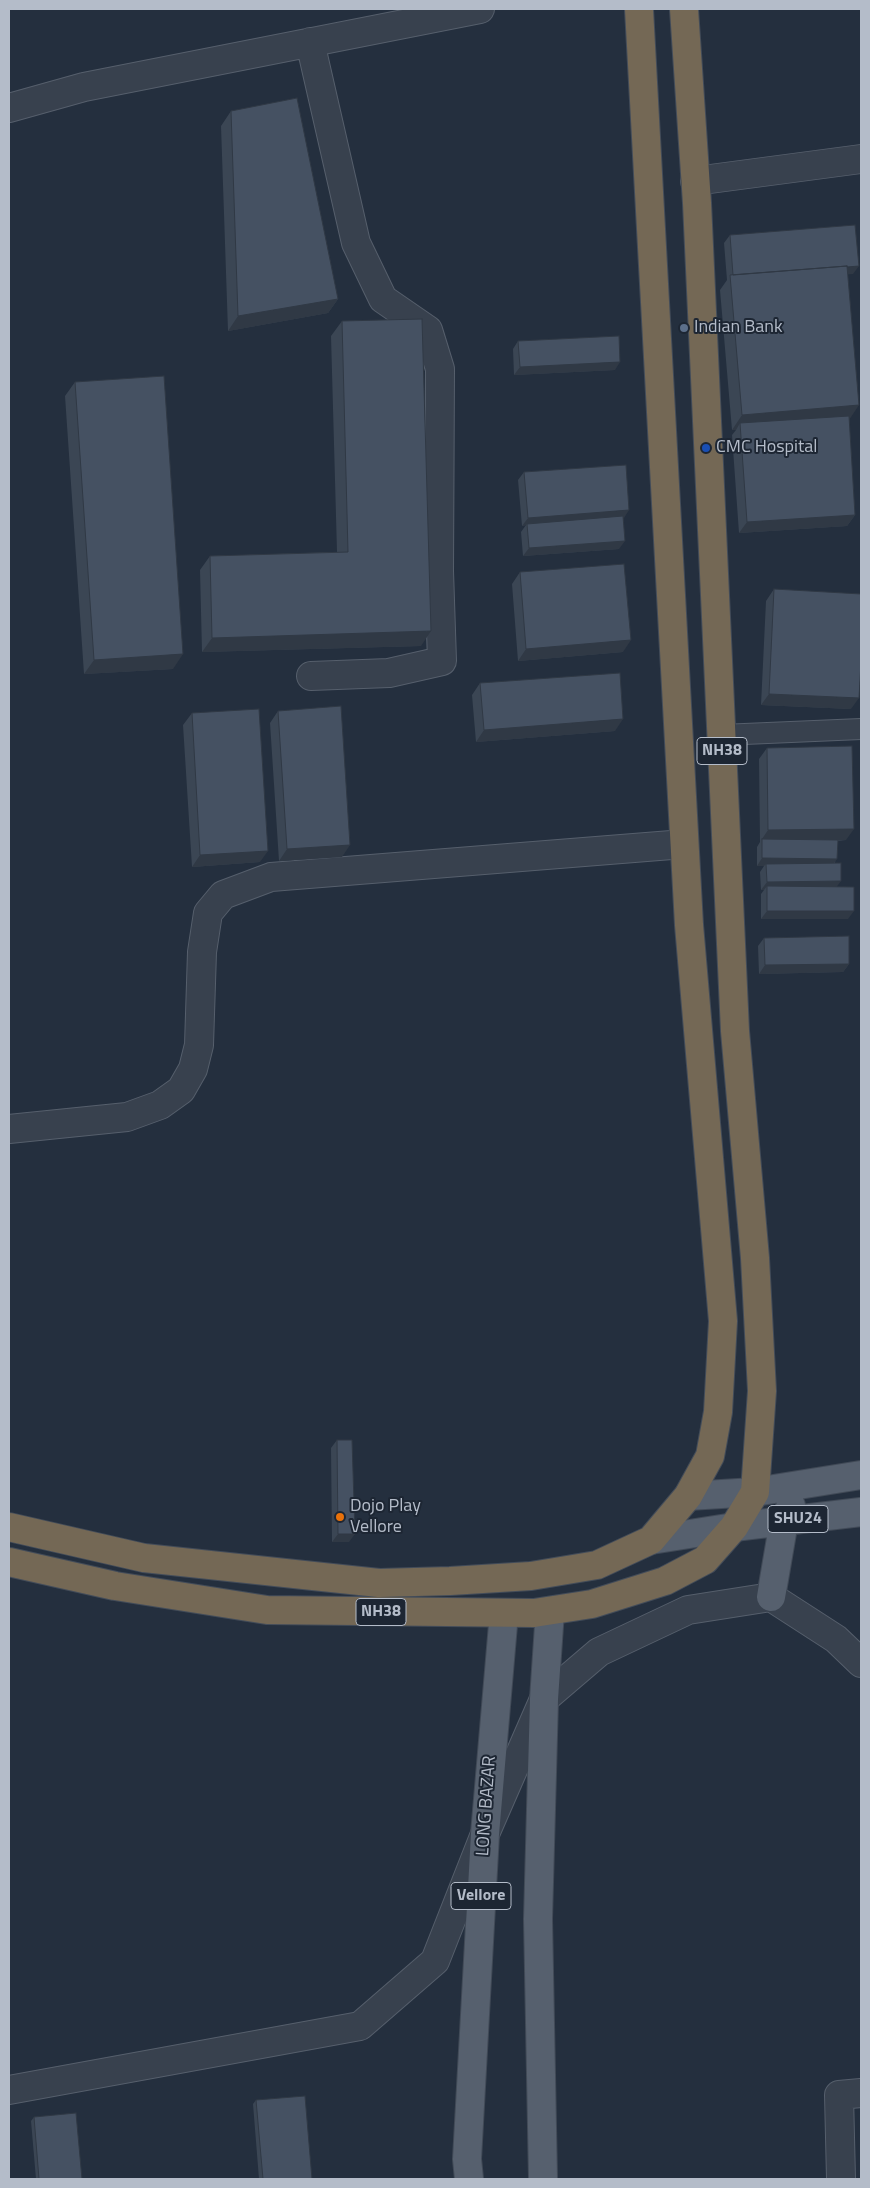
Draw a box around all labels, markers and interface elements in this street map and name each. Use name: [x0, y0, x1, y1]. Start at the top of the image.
place label: Indian Bank: [694, 317, 783, 339]
marker: Indian Bank: [678, 322, 690, 334]
place label: CMC Hospital: [716, 437, 818, 459]
marker: CMC Hospital: [700, 442, 712, 454]
road number: NH38: [697, 738, 747, 764]
place label: Dojo Play Vellore: [350, 1496, 421, 1538]
road number: SHU24: [768, 1506, 828, 1532]
marker: Dojo Play Vellore: [334, 1511, 346, 1523]
road number: NH38: [356, 1598, 406, 1625]
street label: LONG BAZAR: [473, 1755, 501, 1857]
road number: Vellore: [451, 1882, 511, 1910]

